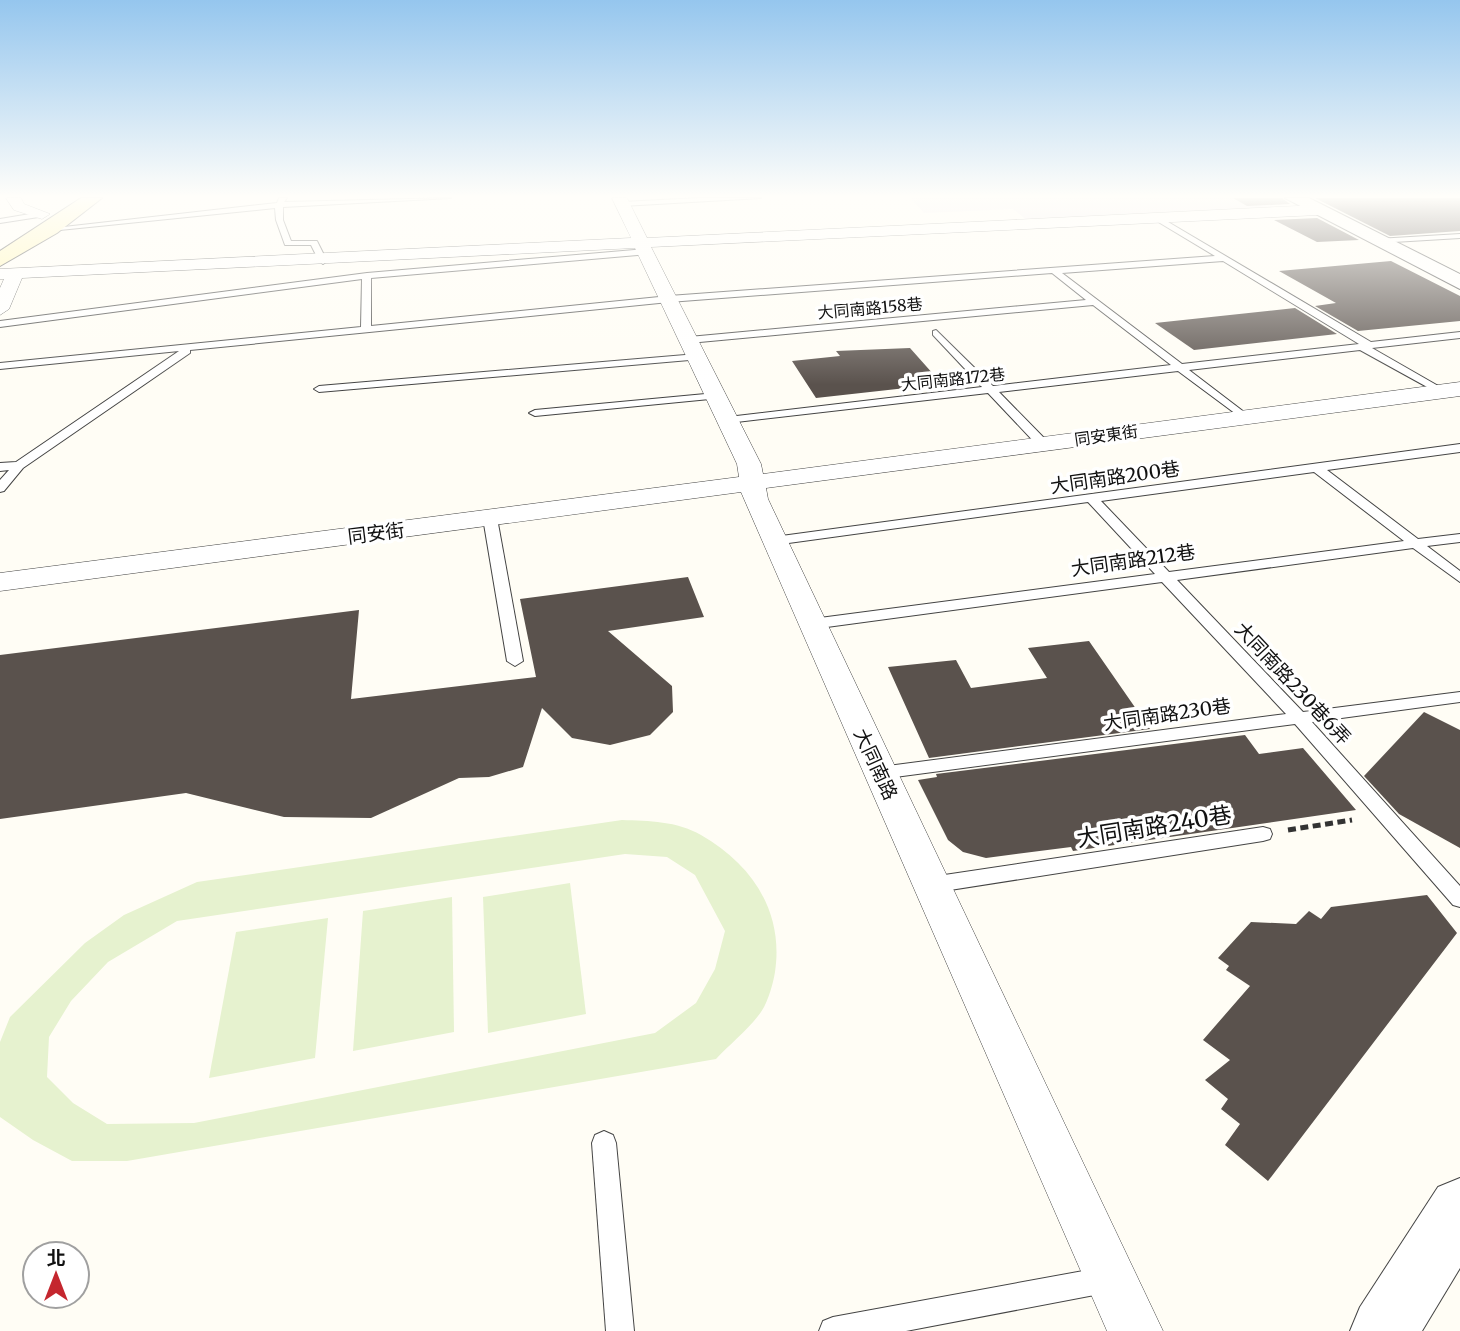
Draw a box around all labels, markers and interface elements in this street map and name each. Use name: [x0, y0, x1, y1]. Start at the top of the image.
street label: 大同南路158巷: [817, 293, 923, 323]
street label: 大同南路172巷: [900, 364, 1006, 394]
street label: 同安東街: [1073, 421, 1139, 449]
street label: 大同南路200巷: [1049, 456, 1181, 498]
street label: 同安街: [346, 518, 406, 548]
street label: 大同南路212巷: [1069, 539, 1197, 581]
street label: 大同南路230巷6弄: [1230, 617, 1356, 749]
street label: 大同南路230巷: [1102, 693, 1232, 735]
street label: 大同南路: [849, 724, 903, 804]
street label: 大同南路240巷: [1074, 799, 1234, 853]
north arrow: [21, 1240, 91, 1310]
text: 北: [46, 1246, 66, 1270]

